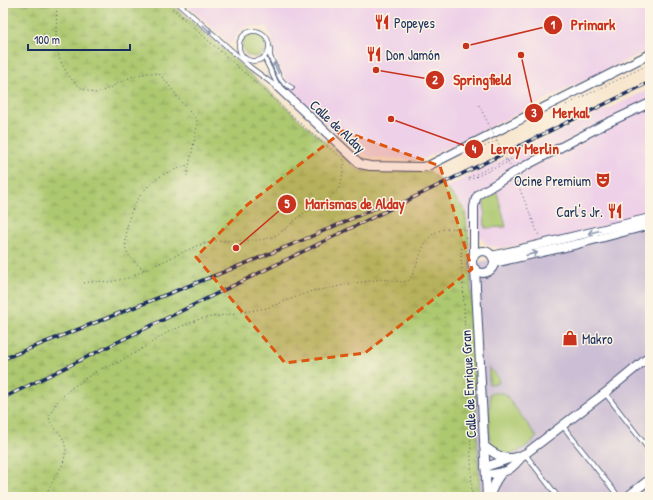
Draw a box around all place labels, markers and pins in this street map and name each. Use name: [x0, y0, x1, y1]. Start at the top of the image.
callout: Primark: [543, 11, 623, 38]
restaurant icon: Popeyes: [373, 13, 391, 31]
place label: Popeyes: [394, 13, 435, 33]
restaurant icon: Don Jamón: [365, 45, 383, 63]
place label: Don Jamón: [386, 45, 440, 64]
callout: Springfield: [425, 66, 518, 93]
callout: Merkal: [524, 99, 597, 126]
callout: Leroy Merlin: [464, 135, 567, 162]
place label: Ocine Premium: [514, 171, 591, 190]
theatre icon: Ocine Premium: [594, 171, 612, 189]
callout: Marismas de Alday: [277, 191, 413, 218]
place label: Carl's Jr.: [556, 202, 603, 221]
restaurant icon: Carl's Jr.: [606, 202, 624, 220]
shop icon: Makro: [561, 329, 579, 347]
place label: Makro: [582, 329, 613, 348]

